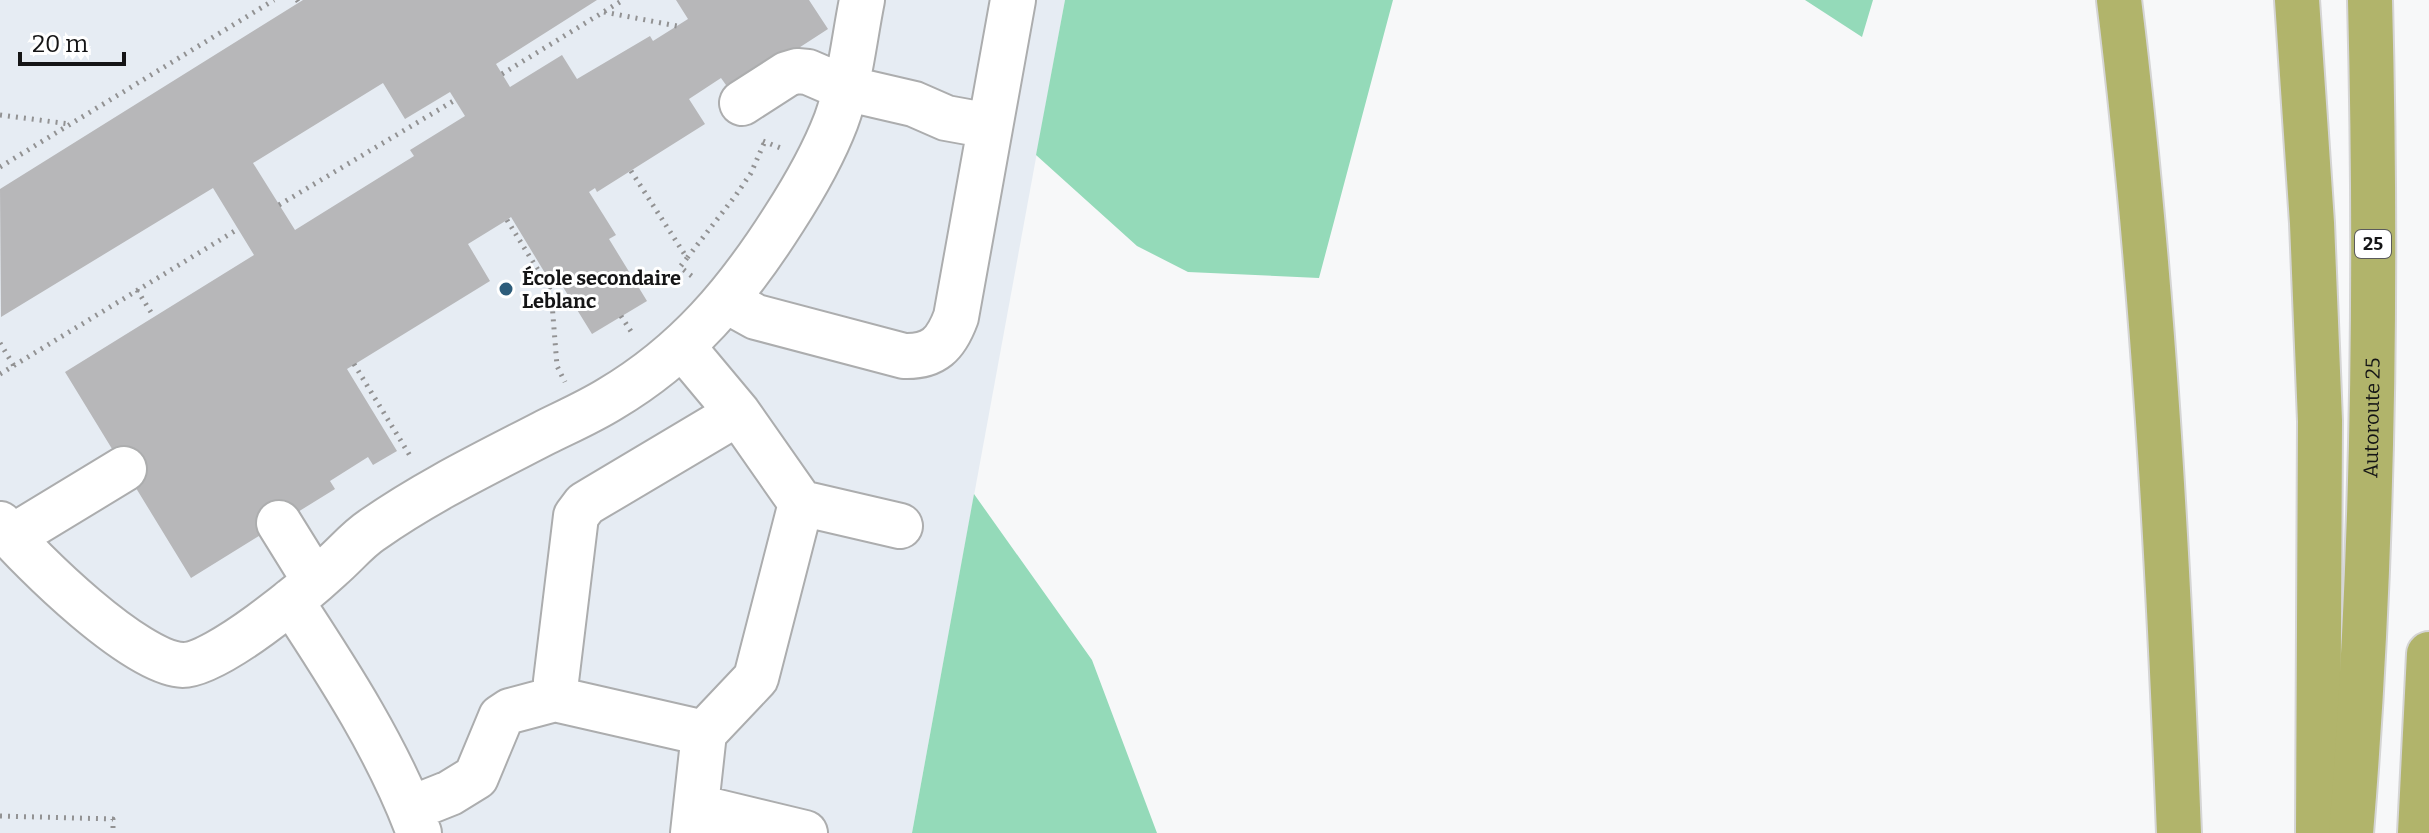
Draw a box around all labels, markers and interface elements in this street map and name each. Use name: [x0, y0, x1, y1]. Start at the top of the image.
scale bar: [20, 16, 124, 66]
text: 20 m: [32, 30, 88, 58]
road number: 25: [2355, 230, 2391, 258]
place label: École secondaire Leblanc: [522, 265, 681, 313]
marker: École secondaire Leblanc: [497, 280, 515, 298]
street label: Autoroute 25: [2358, 357, 2385, 478]

